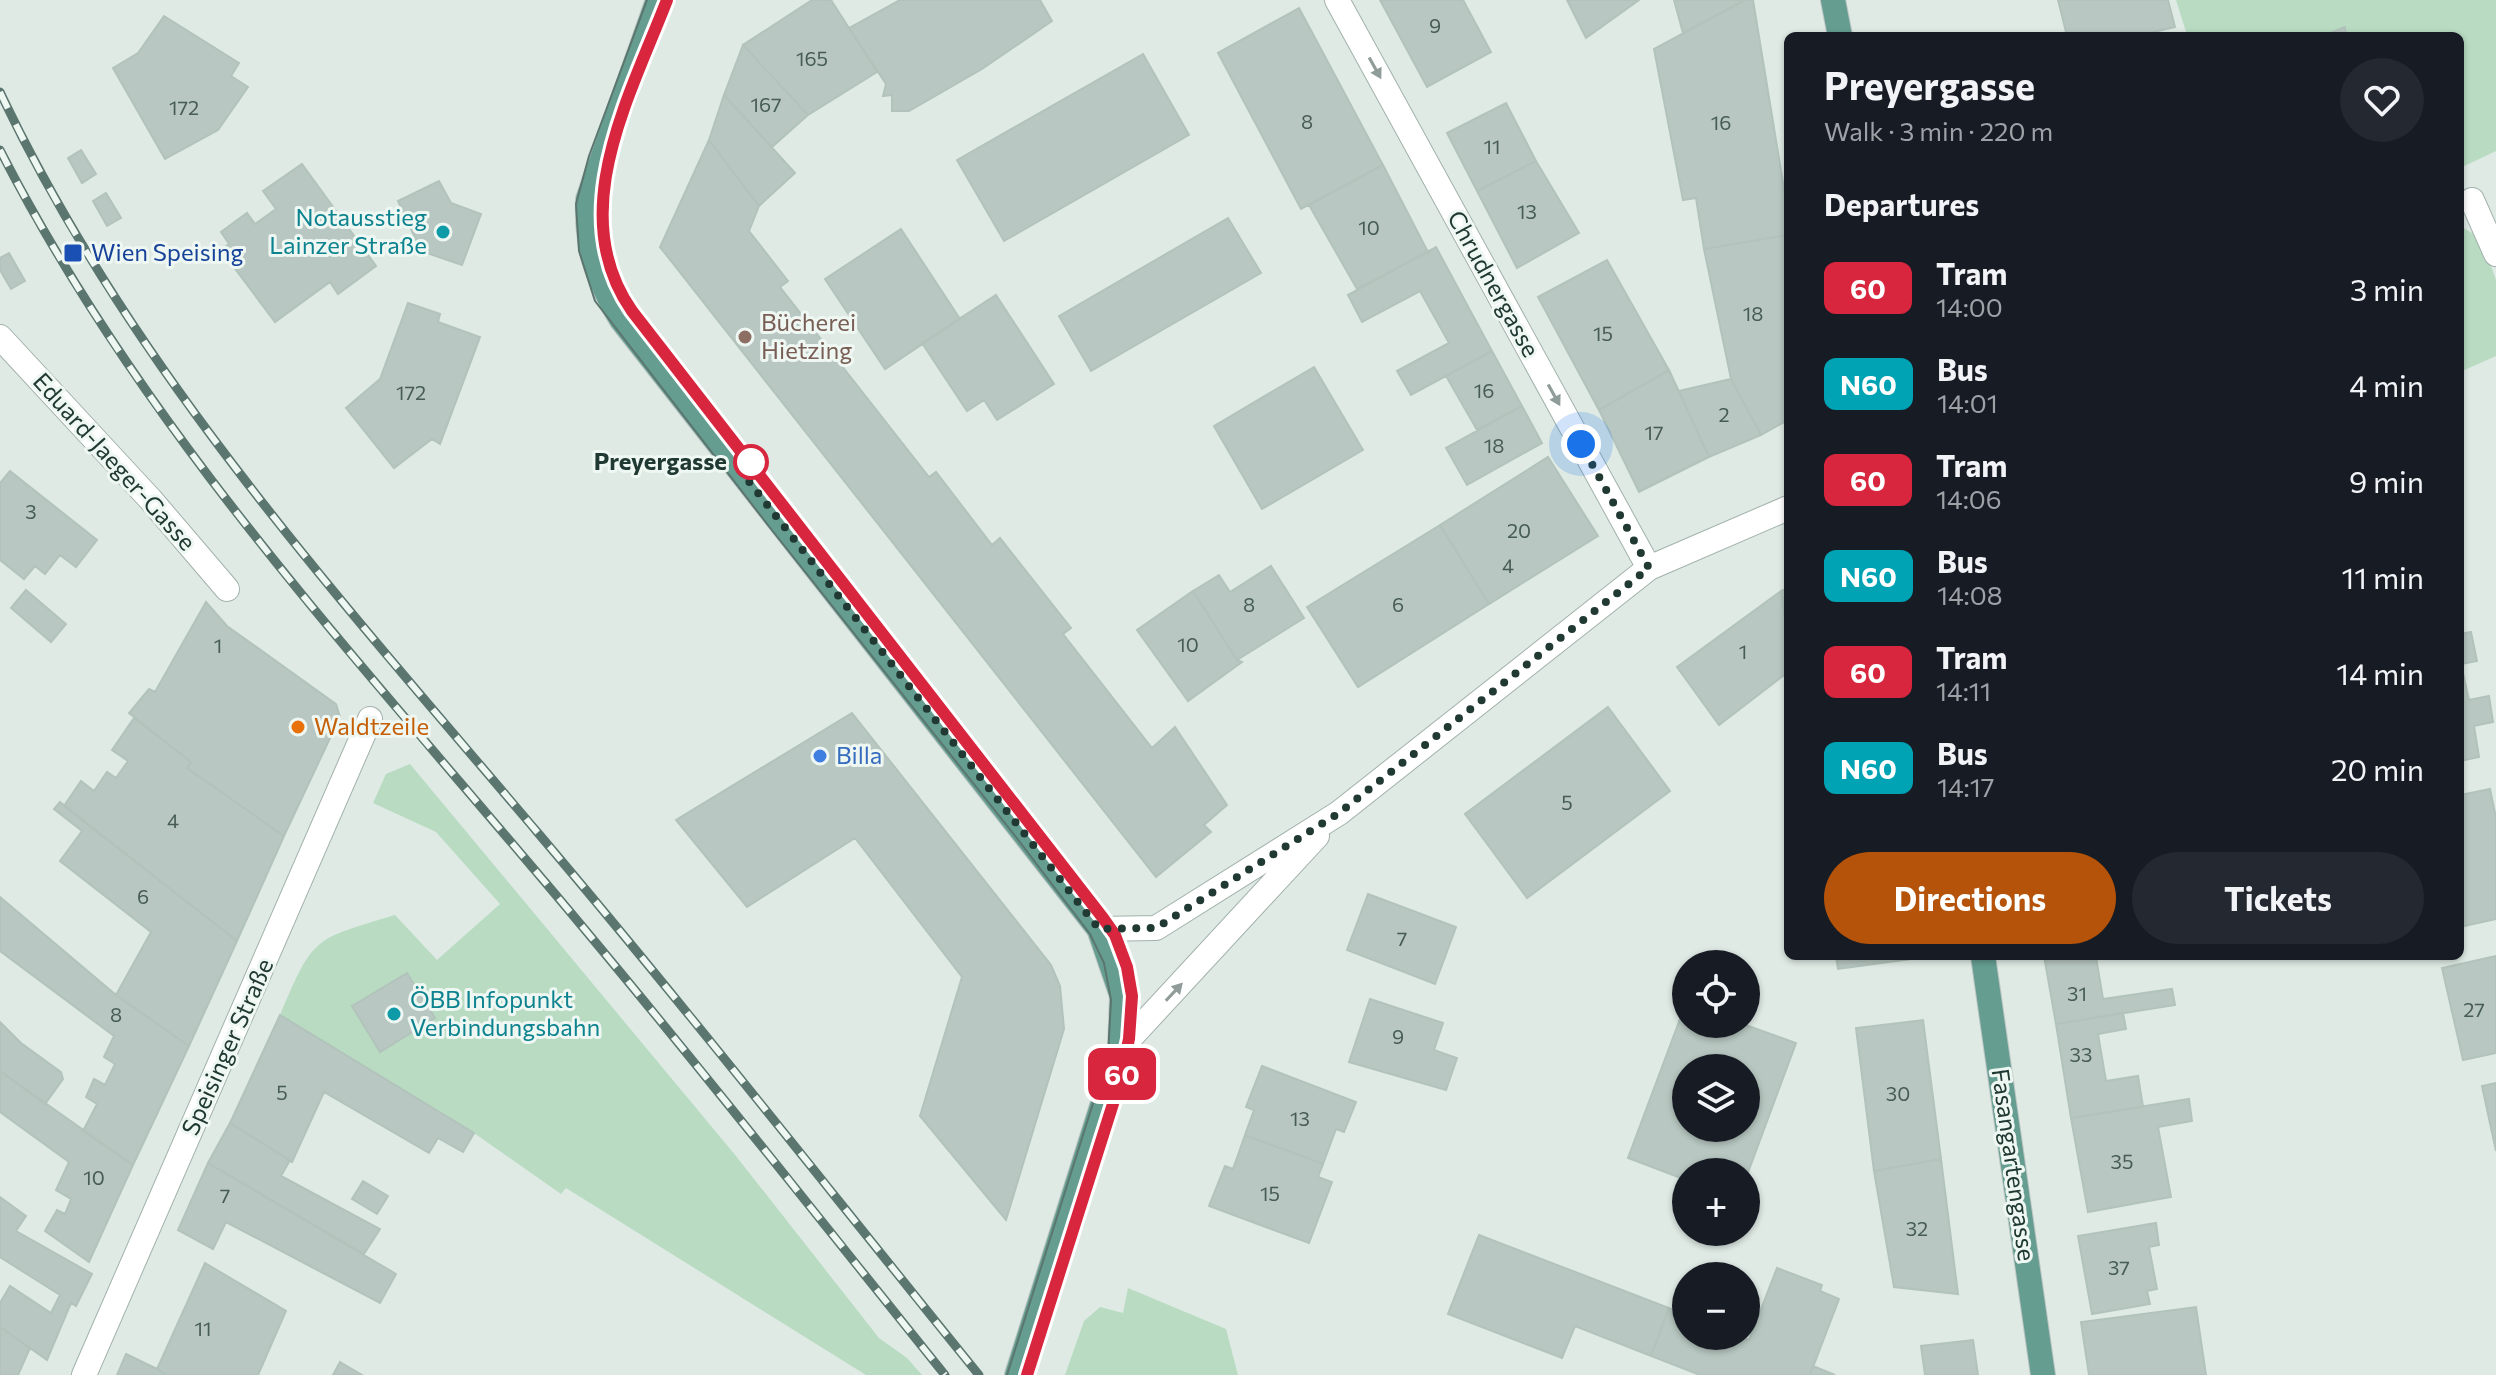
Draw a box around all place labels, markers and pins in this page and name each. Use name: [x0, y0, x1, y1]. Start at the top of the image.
place label: Notausstieg Lainzer Straße: [269, 202, 427, 259]
marker: Notausstieg Lainzer Straße: [434, 223, 452, 241]
place label: Wien Speising: [91, 237, 244, 266]
marker: Wien Speising: [62, 242, 84, 264]
place label: Bücherei Hietzing: [761, 307, 856, 364]
marker: Bücherei Hietzing: [736, 328, 754, 346]
marker: Preyergasse: [734, 445, 768, 479]
place label: Preyergasse: [594, 446, 727, 475]
place label: Waldtzeile: [314, 711, 429, 740]
marker: Waldtzeile: [289, 718, 307, 736]
place label: Billa: [836, 740, 882, 769]
marker: Billa: [811, 747, 829, 765]
place label: ÖBB Infopunkt Verbindungsbahn: [410, 984, 600, 1041]
marker: ÖBB Infopunkt Verbindungsbahn: [385, 1005, 403, 1023]

